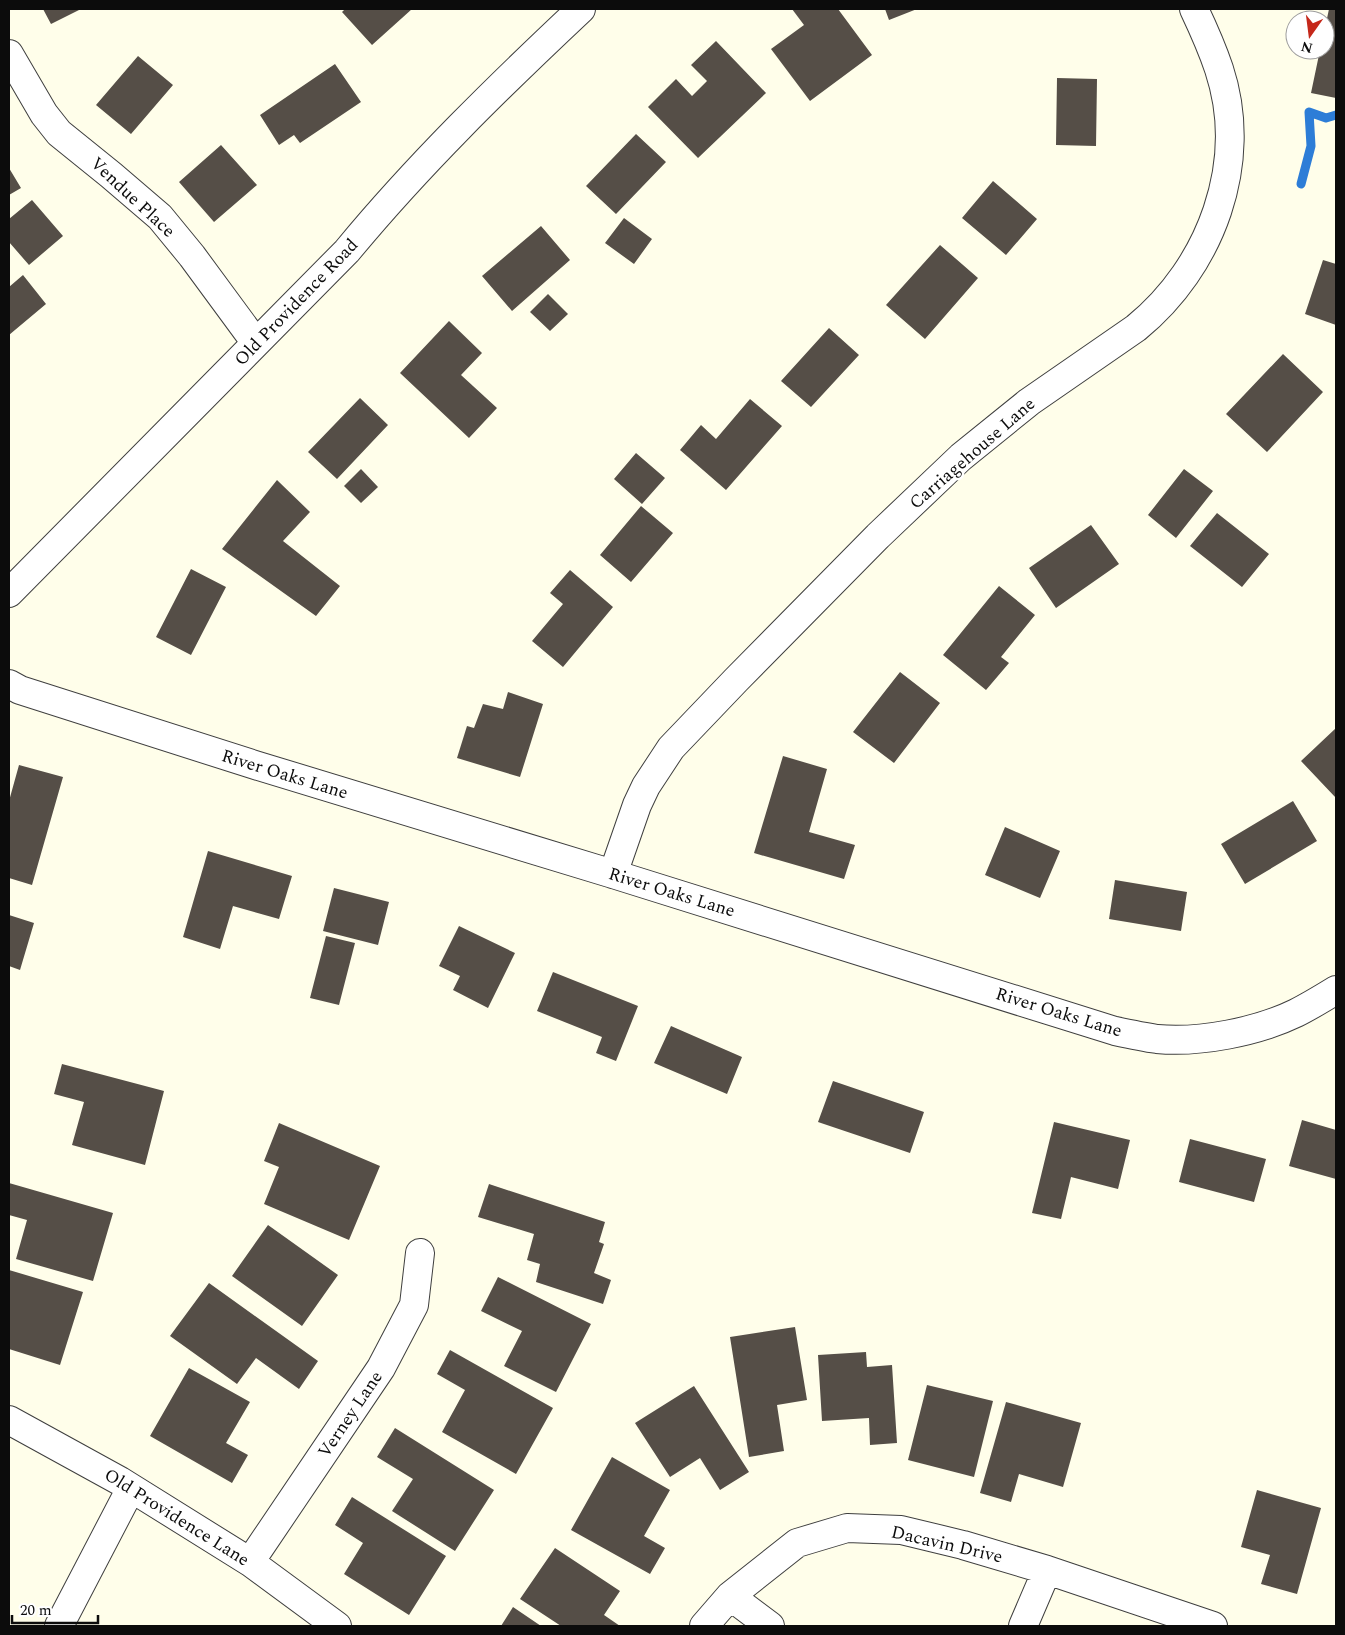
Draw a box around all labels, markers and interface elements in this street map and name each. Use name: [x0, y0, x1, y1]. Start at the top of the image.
north arrow: [1285, 10, 1335, 60]
text: N: [1299, 36, 1315, 59]
street label: Vendue Place: [84, 151, 181, 244]
street label: Old Providence Road: [228, 232, 365, 372]
street label: Carriagehouse Lane: [903, 391, 1041, 516]
street label: River Oaks Lane: [218, 742, 351, 807]
street label: River Oaks Lane: [605, 860, 738, 925]
street label: River Oaks Lane: [992, 980, 1125, 1045]
street label: Verney Lane: [311, 1365, 390, 1463]
street label: Old Providence Lane: [99, 1462, 255, 1573]
street label: Dacavin Drive: [889, 1519, 1005, 1570]
scale bar: [12, 1592, 99, 1624]
text: 20 m: [20, 1599, 52, 1622]

